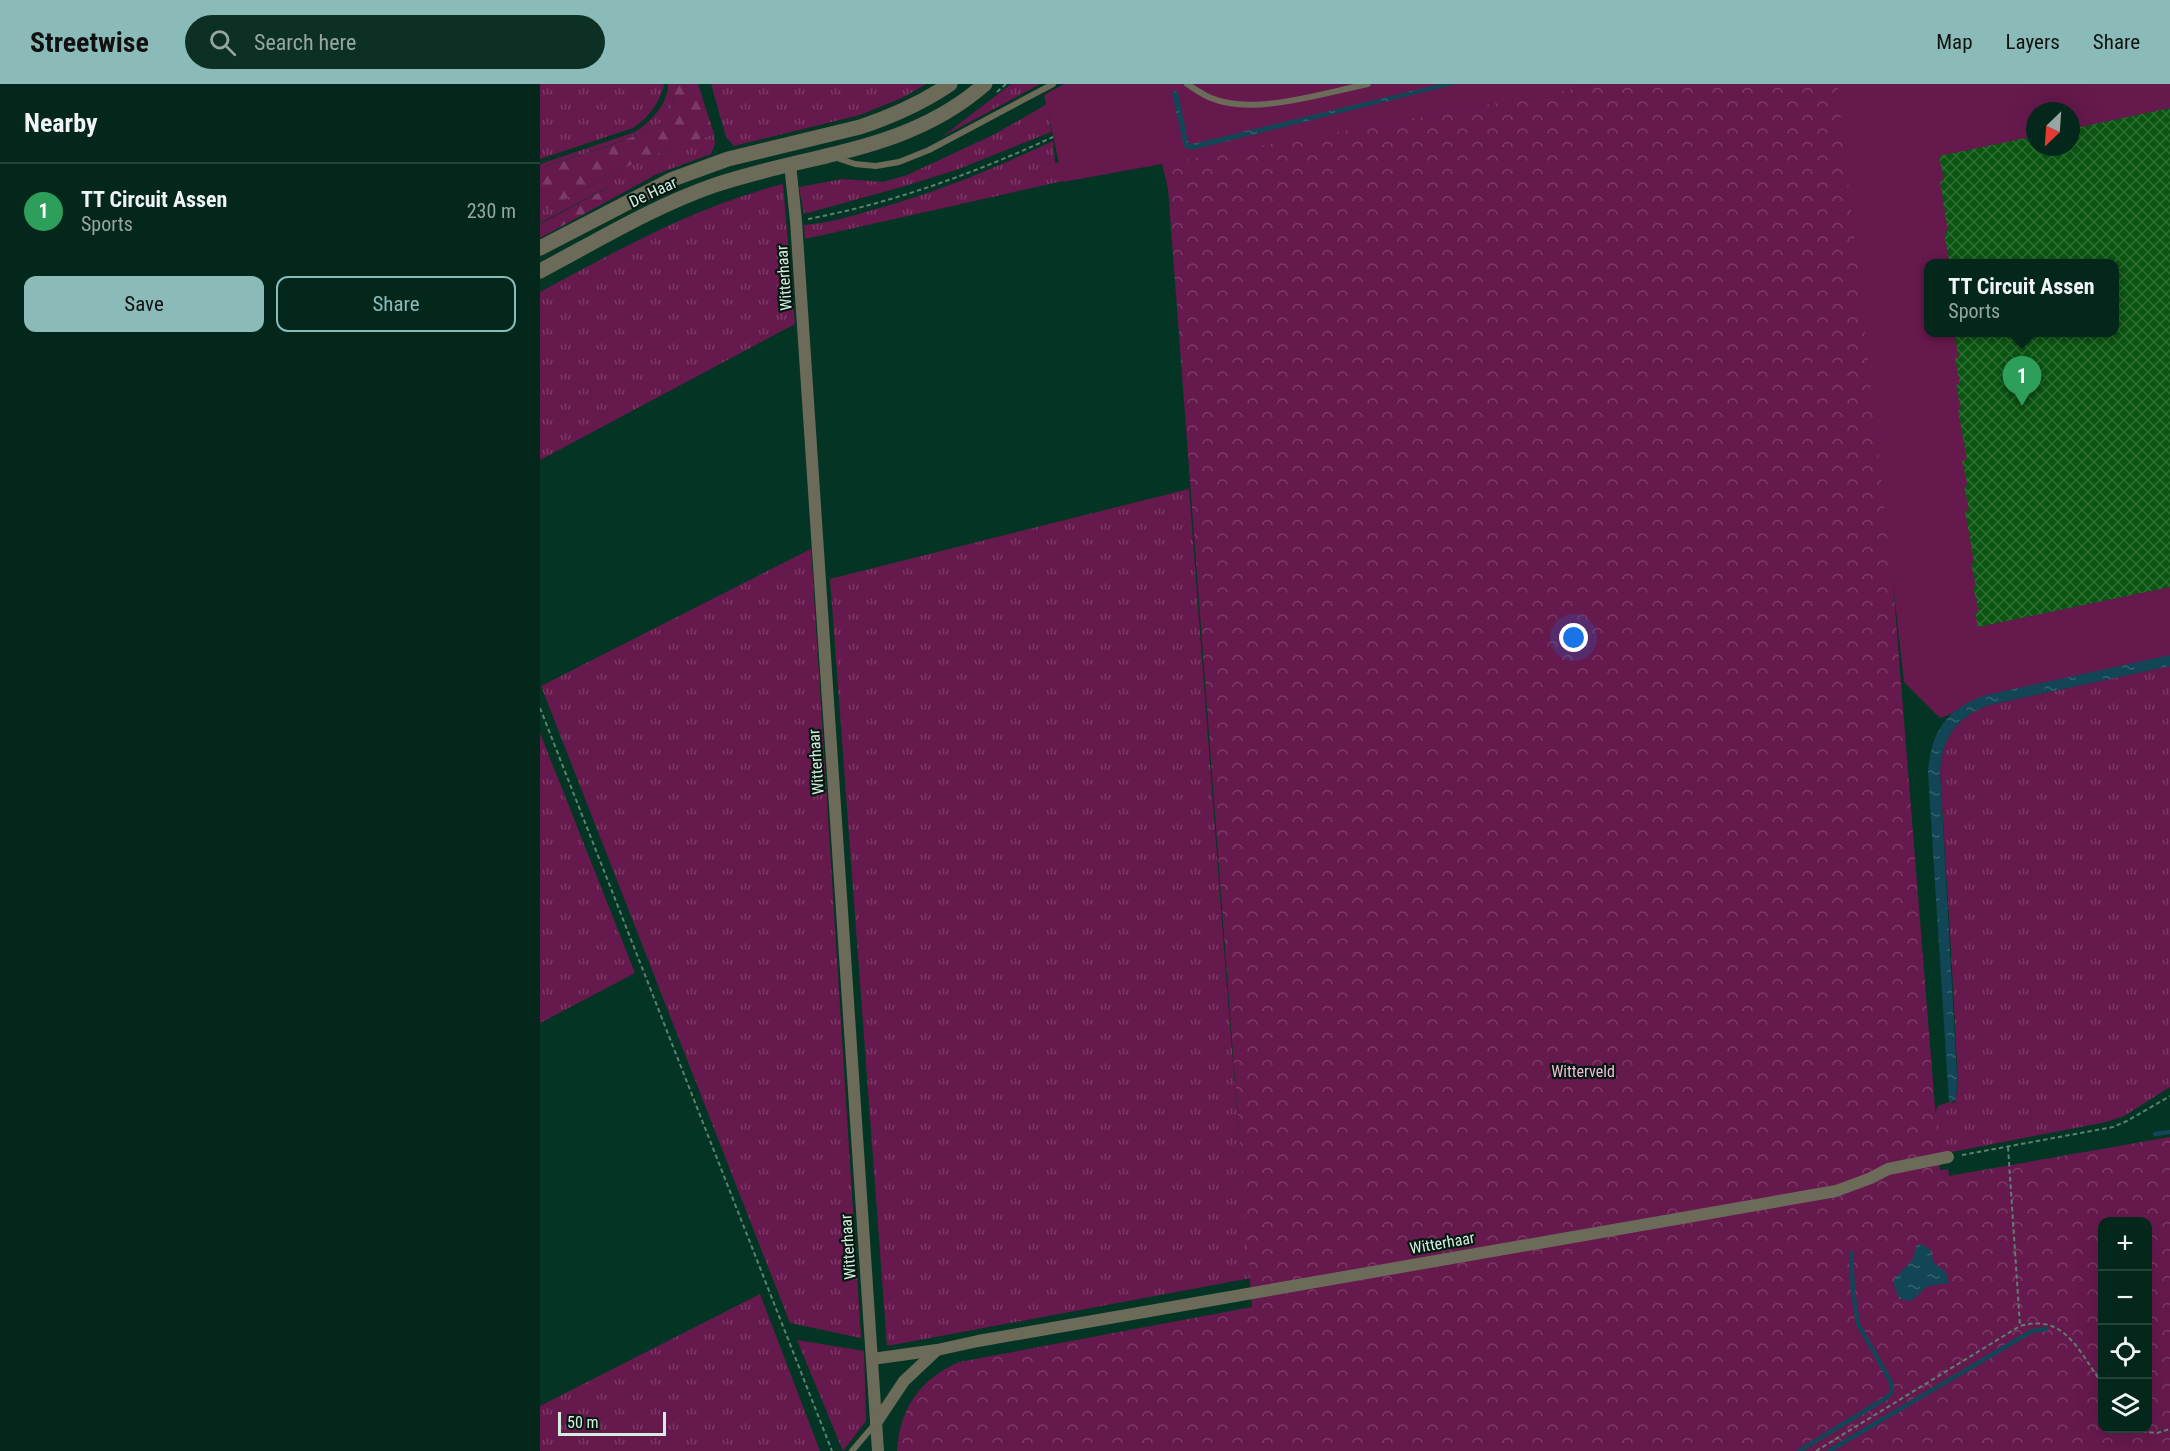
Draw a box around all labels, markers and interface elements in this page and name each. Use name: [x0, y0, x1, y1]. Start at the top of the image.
search box: [185, 15, 605, 69]
text: Streetwise: [30, 26, 149, 59]
icon: search: [206, 26, 239, 59]
text: Search here: [254, 30, 356, 55]
text: Map: [1936, 30, 1973, 54]
text: Layers: [2006, 30, 2060, 54]
text: Share: [2093, 30, 2140, 54]
north arrow: [2026, 102, 2080, 156]
text: Nearby: [24, 108, 98, 138]
street label: De Haar: [626, 173, 680, 211]
text: TT Circuit Assen: [81, 187, 227, 212]
text: 1: [38, 199, 49, 223]
text: 230 m: [467, 199, 516, 223]
text: Sports: [81, 212, 133, 236]
street label: Witterhaar: [772, 244, 796, 311]
popup: [1924, 259, 2119, 337]
text: TT Circuit Assen: [1948, 274, 2095, 299]
button: Save: [24, 276, 264, 332]
button: Share: [276, 276, 516, 332]
text: Sports: [1948, 299, 2000, 323]
pin: 1: [2002, 356, 2042, 406]
your location: [1559, 623, 1588, 652]
street label: Witterhaar: [804, 728, 828, 795]
park label: Witterveld: [1551, 1062, 1615, 1081]
street label: Witterhaar: [836, 1213, 860, 1280]
map controls: [2098, 1217, 2152, 1433]
button: +: [2098, 1217, 2152, 1271]
street label: Witterhaar: [1408, 1228, 1476, 1258]
button: −: [2098, 1271, 2152, 1325]
button: locate: [2098, 1325, 2152, 1379]
button: layers: [2098, 1379, 2152, 1433]
scale bar: [558, 1409, 666, 1436]
text: 50 m: [567, 1413, 599, 1432]

